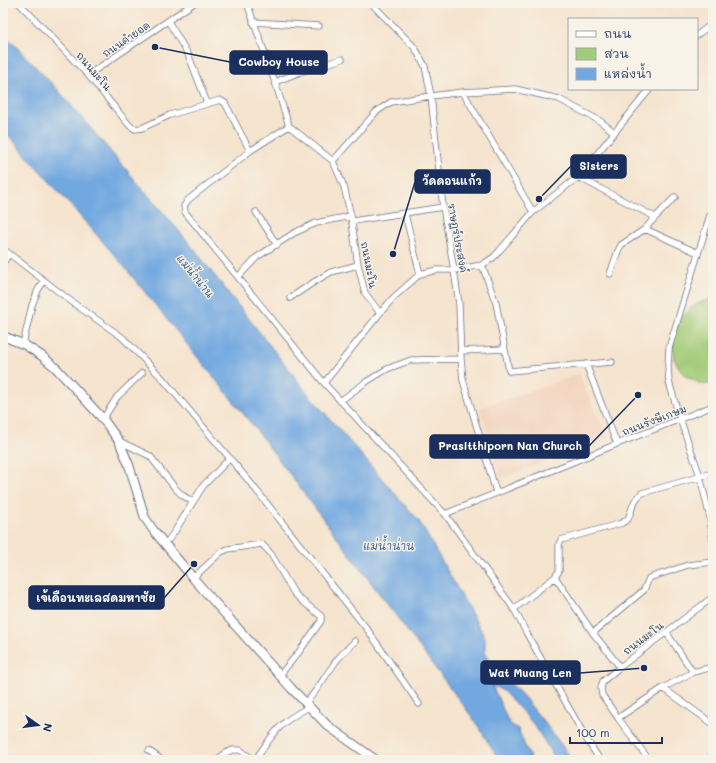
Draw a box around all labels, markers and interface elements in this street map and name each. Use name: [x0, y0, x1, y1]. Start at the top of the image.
street label: ถนนคำยอด: [99, 18, 153, 60]
legend: [568, 18, 698, 90]
text: ถนน: [604, 25, 632, 41]
text: สวน: [604, 45, 629, 61]
street label: ถนนมะโน: [73, 49, 115, 93]
callout: Cowboy House: [230, 51, 327, 74]
text: Cowboy House: [239, 54, 320, 69]
text: แหล่งน้ำ: [604, 63, 652, 81]
callout: Sisters: [571, 155, 626, 178]
text: Sisters: [580, 158, 619, 173]
callout: วัดดอนแก้ว: [415, 170, 490, 193]
text: วัดดอนแก้ว: [422, 173, 482, 188]
street label: ราษฎร์ประสงค์: [445, 202, 471, 274]
street label: ถนนมะโน: [358, 240, 380, 290]
water label: แม่น้ำน่าน: [174, 250, 220, 301]
street label: ถนนรังษีเกษม: [620, 401, 688, 439]
callout: Prasitthiporn Nan Church: [430, 435, 589, 458]
text: Prasitthiporn Nan Church: [438, 438, 582, 453]
water label: แม่น้ำน่าน: [363, 535, 415, 553]
callout: เจ้เดือนทะเลสดมหาชัย: [29, 586, 164, 609]
text: เจ้เดือนทะเลสดมหาชัย: [37, 589, 156, 605]
street label: ถนนมะโน: [620, 618, 666, 658]
callout: Wat Muang Len: [481, 661, 580, 684]
text: Wat Muang Len: [488, 665, 572, 680]
north arrow: [18, 705, 58, 745]
scale bar: [570, 719, 662, 745]
text: N: [40, 722, 56, 733]
text: 100 m: [576, 724, 610, 740]

